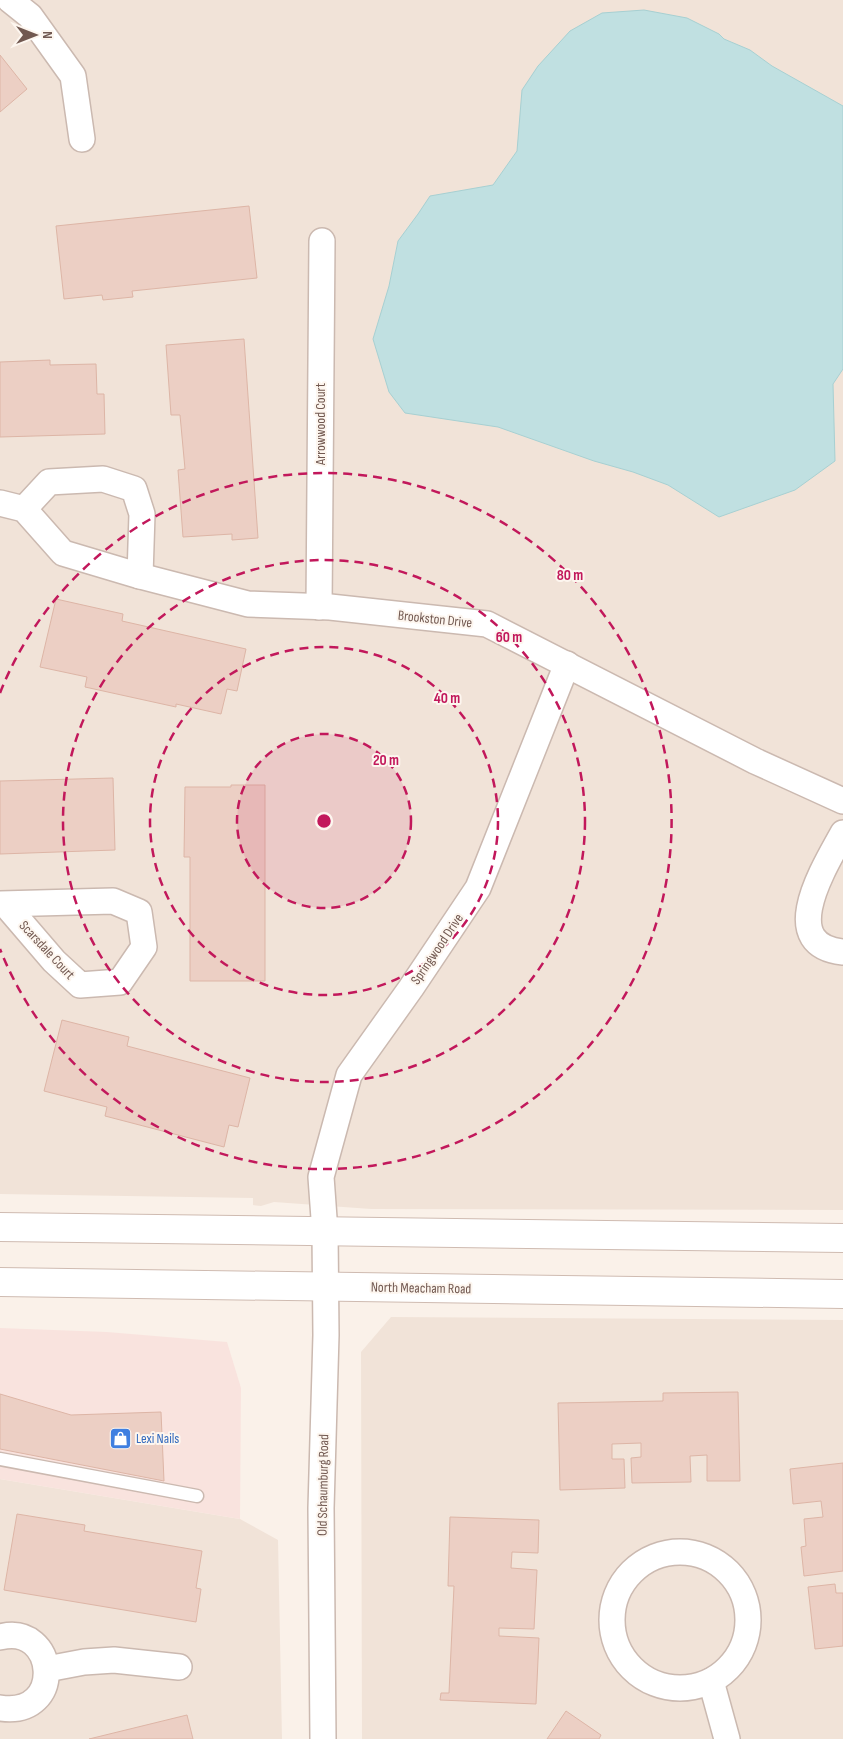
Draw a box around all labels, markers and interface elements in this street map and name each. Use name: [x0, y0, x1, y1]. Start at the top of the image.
north arrow: [10, 10, 60, 60]
text: N: [39, 31, 56, 39]
street label: Arrowwood Court: [312, 383, 329, 466]
text: 80 m: [557, 566, 583, 585]
street label: Brookston Drive: [397, 607, 473, 631]
text: 60 m: [496, 628, 522, 647]
text: 40 m: [434, 689, 460, 708]
text: 20 m: [373, 751, 399, 770]
centre of rings: [315, 812, 333, 830]
street label: Springwood Drive: [407, 910, 467, 988]
street label: Scarsdale Court: [16, 917, 78, 983]
street label: North Meacham Road: [371, 1279, 472, 1297]
shop icon: Lexi Nails: [108, 1426, 132, 1450]
place label: Lexi Nails: [136, 1430, 179, 1447]
street label: Old Schaumburg Road: [314, 1434, 332, 1536]

